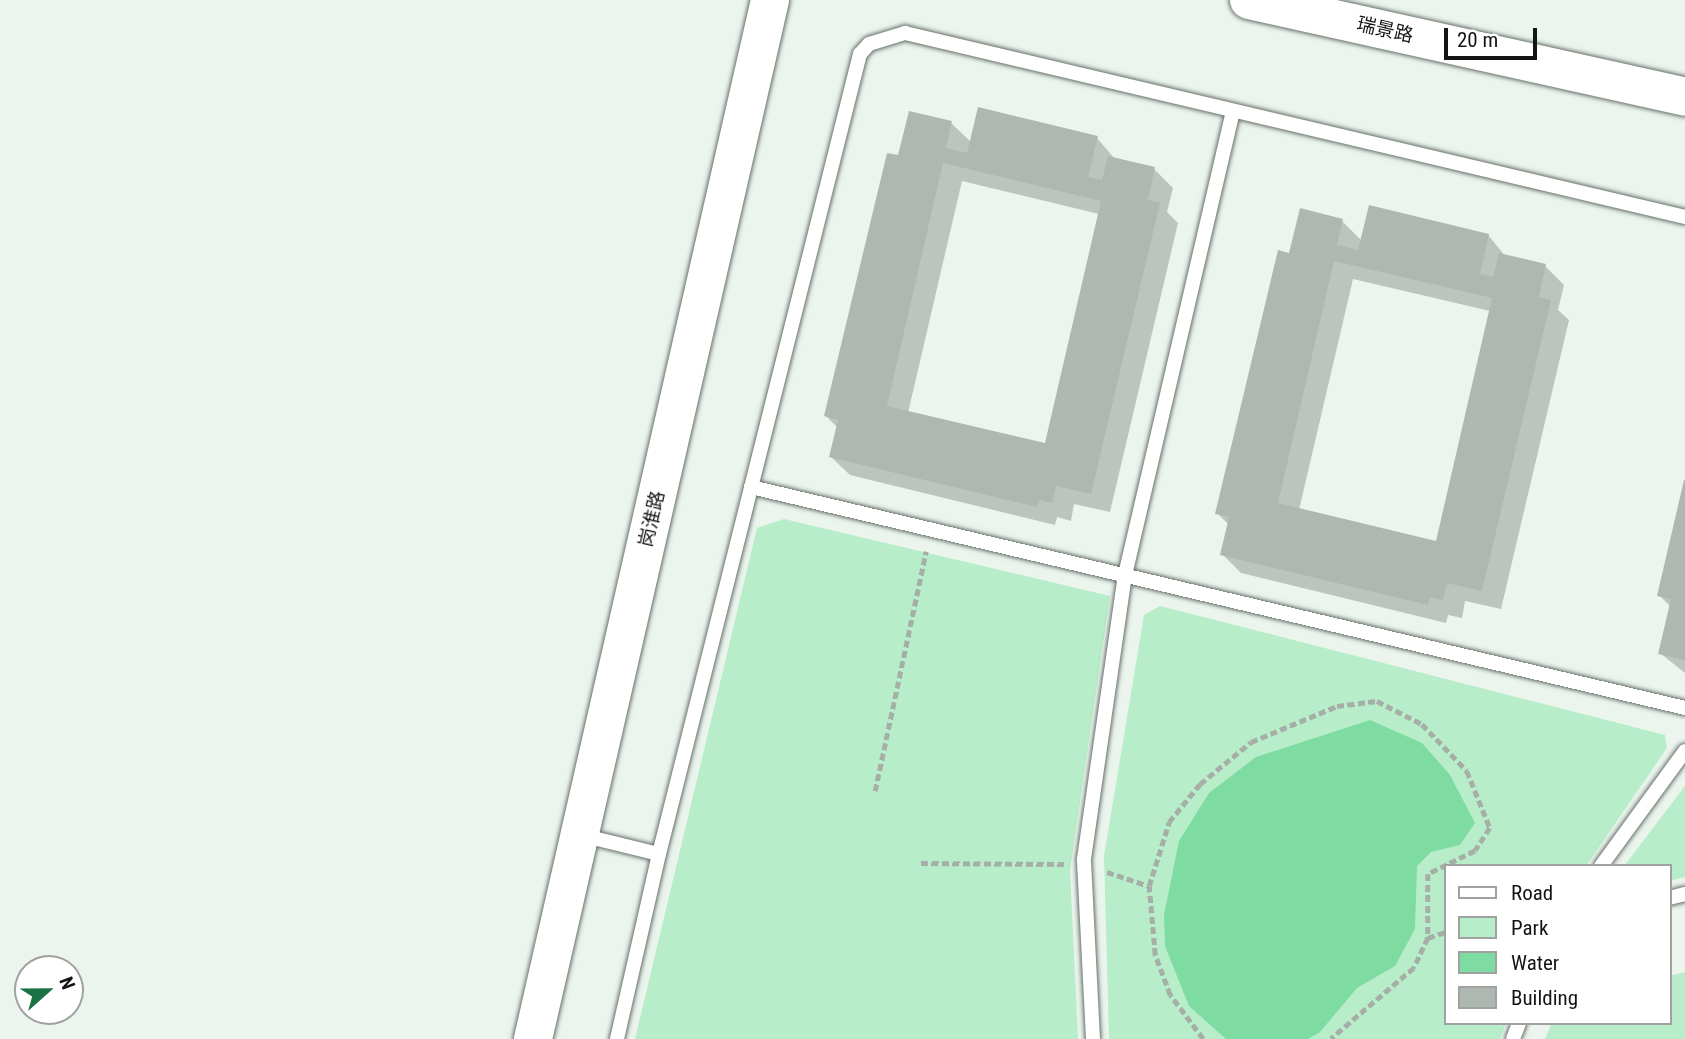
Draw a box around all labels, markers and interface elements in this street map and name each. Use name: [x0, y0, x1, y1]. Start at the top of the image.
street label: 瑞景路: [1355, 12, 1415, 48]
scale bar: [1447, 14, 1540, 58]
text: 20 m: [1457, 28, 1498, 52]
street label: 岗淮路: [634, 489, 670, 549]
legend: [1444, 864, 1671, 1025]
text: Road: [1511, 881, 1553, 905]
text: Park: [1511, 916, 1548, 940]
text: Water: [1511, 951, 1559, 975]
north arrow: [14, 955, 84, 1025]
text: N: [54, 973, 80, 993]
text: Building: [1511, 986, 1578, 1010]

